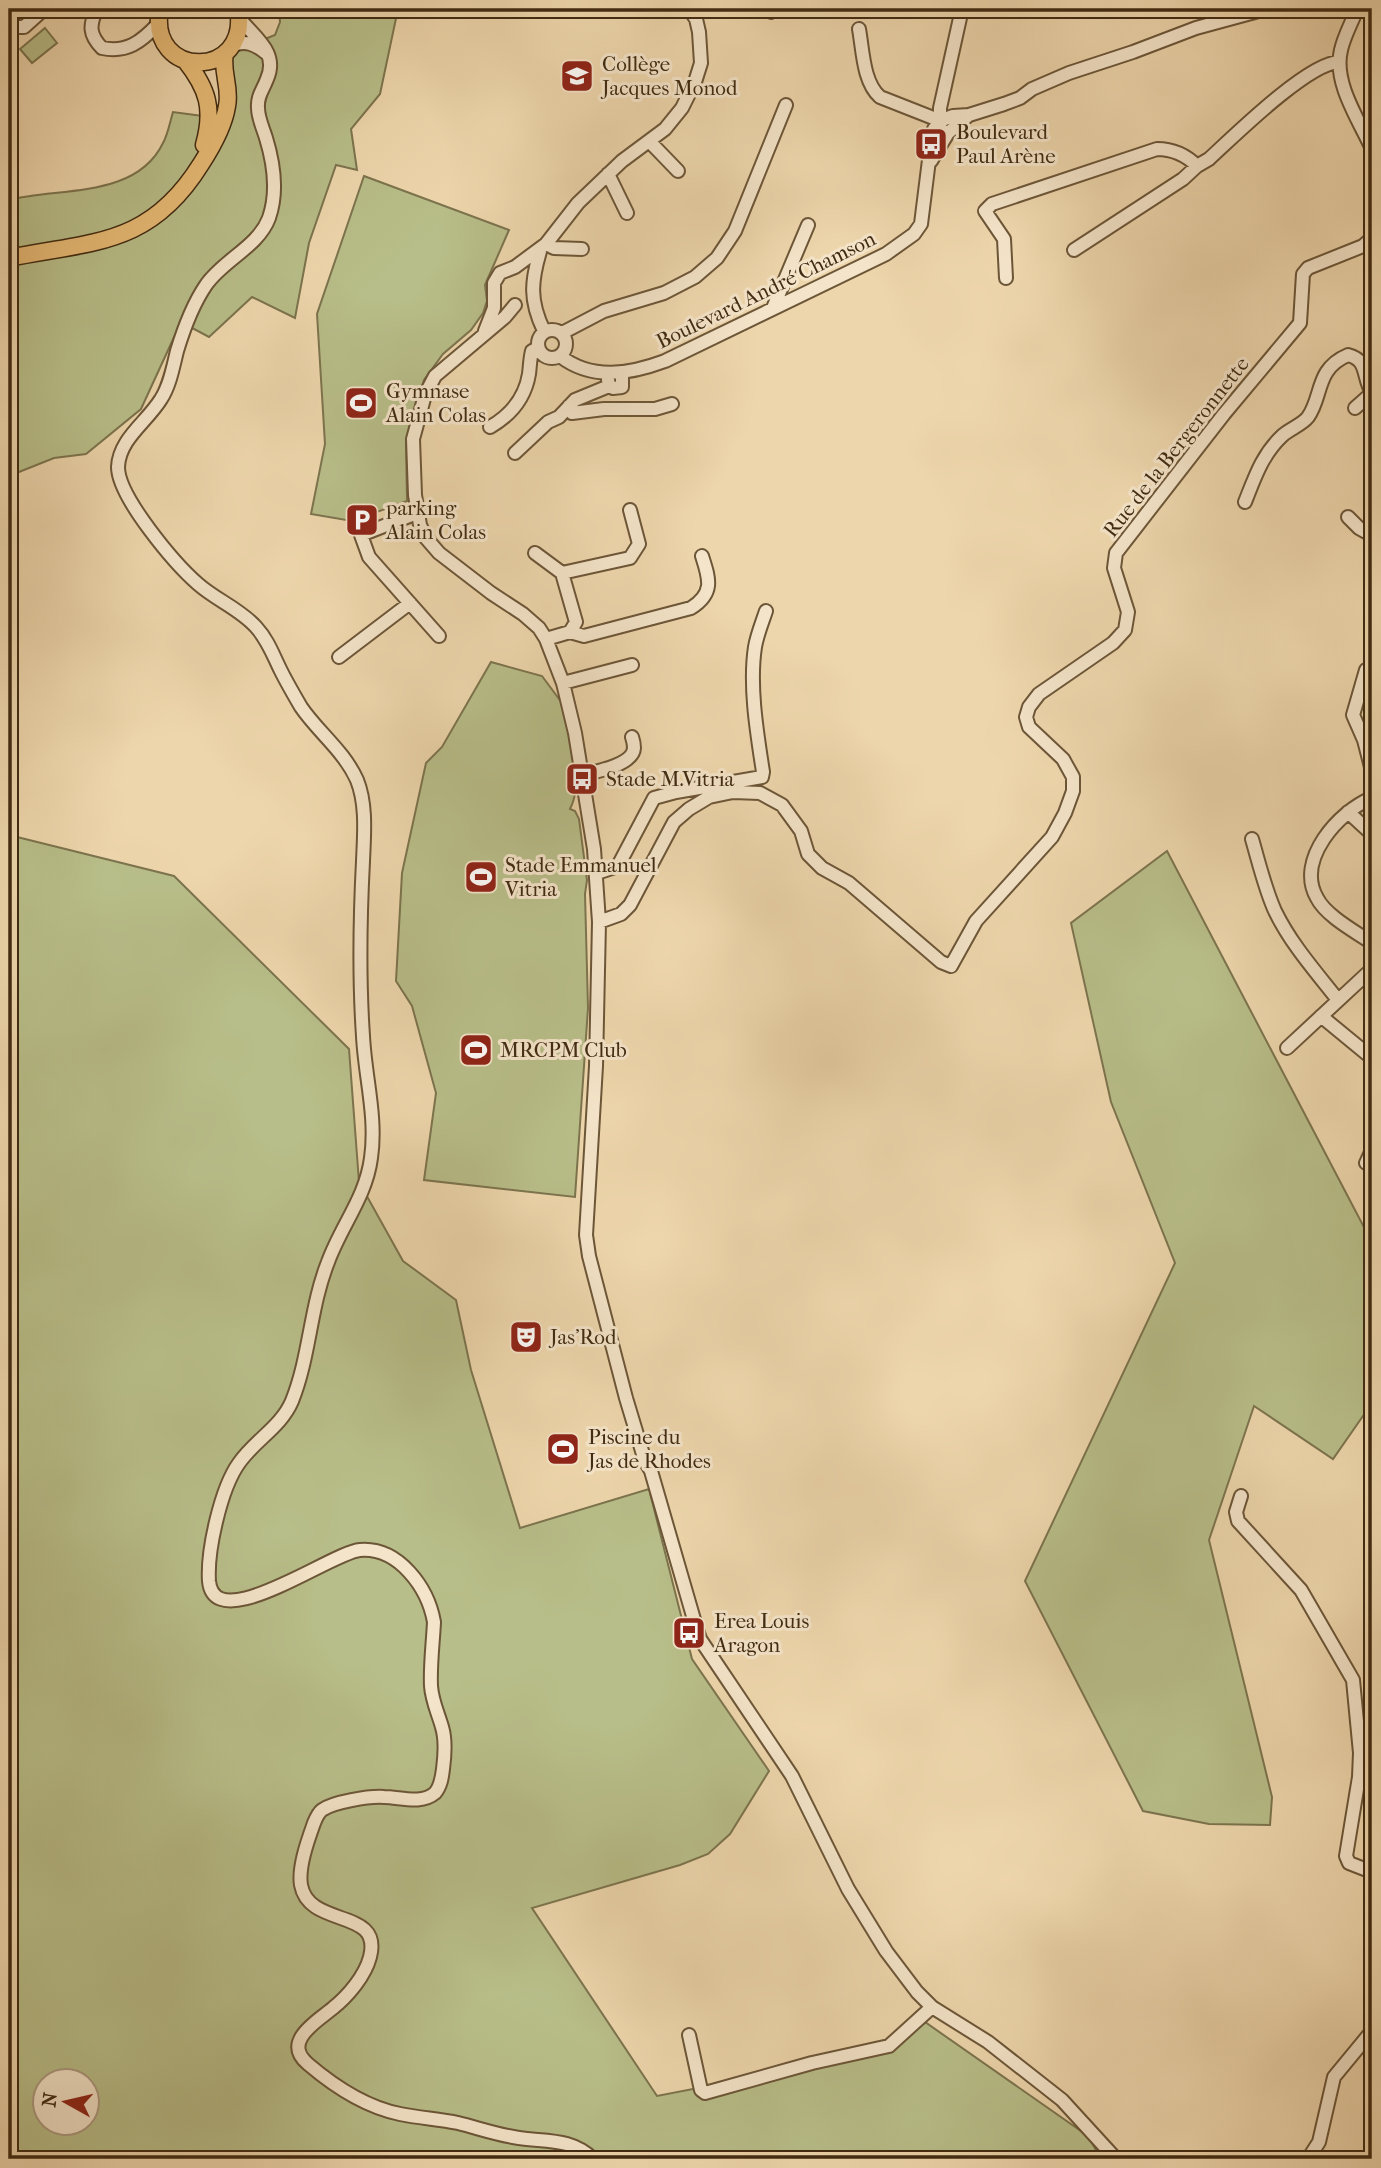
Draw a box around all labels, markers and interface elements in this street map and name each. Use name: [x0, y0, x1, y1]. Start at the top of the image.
place label: Collège Jacques Monod: [600, 52, 738, 100]
school or university icon: Collège Jacques Monod: [558, 57, 596, 95]
place label: Boulevard Paul Arène: [956, 120, 1056, 168]
bus stop icon: Boulevard Paul Arène: [912, 125, 950, 163]
street label: Boulevard André Chamson: [652, 226, 880, 354]
street label: Rue de la Bergeronnette: [1098, 352, 1254, 542]
place label: Gymnase Alain Colas: [385, 379, 486, 427]
sports icon: Gymnase Alain Colas: [342, 384, 380, 422]
place label: parking Alain Colas: [385, 496, 486, 544]
parking icon: parking Alain Colas: [343, 501, 381, 539]
bus stop icon: Stade M.Vitria: [563, 760, 601, 798]
place label: Stade M.Vitria: [606, 767, 735, 791]
place label: Stade Emmanuel Vitria: [504, 853, 657, 901]
sports icon: Stade Emmanuel Vitria: [462, 858, 500, 896]
sports icon: MRCPM Club: [457, 1031, 495, 1069]
place label: MRCPM Club: [500, 1038, 627, 1062]
theatre icon: Jas'Rod: [507, 1318, 545, 1356]
place label: Jas'Rod: [548, 1325, 617, 1349]
place label: Piscine du Jas de Rhodes: [586, 1425, 711, 1473]
sports icon: Piscine du Jas de Rhodes: [544, 1430, 582, 1468]
place label: Erea Louis Aragon: [713, 1609, 810, 1657]
bus stop icon: Erea Louis Aragon: [670, 1614, 708, 1652]
north arrow: [32, 2066, 102, 2136]
text: N: [38, 2091, 62, 2108]

